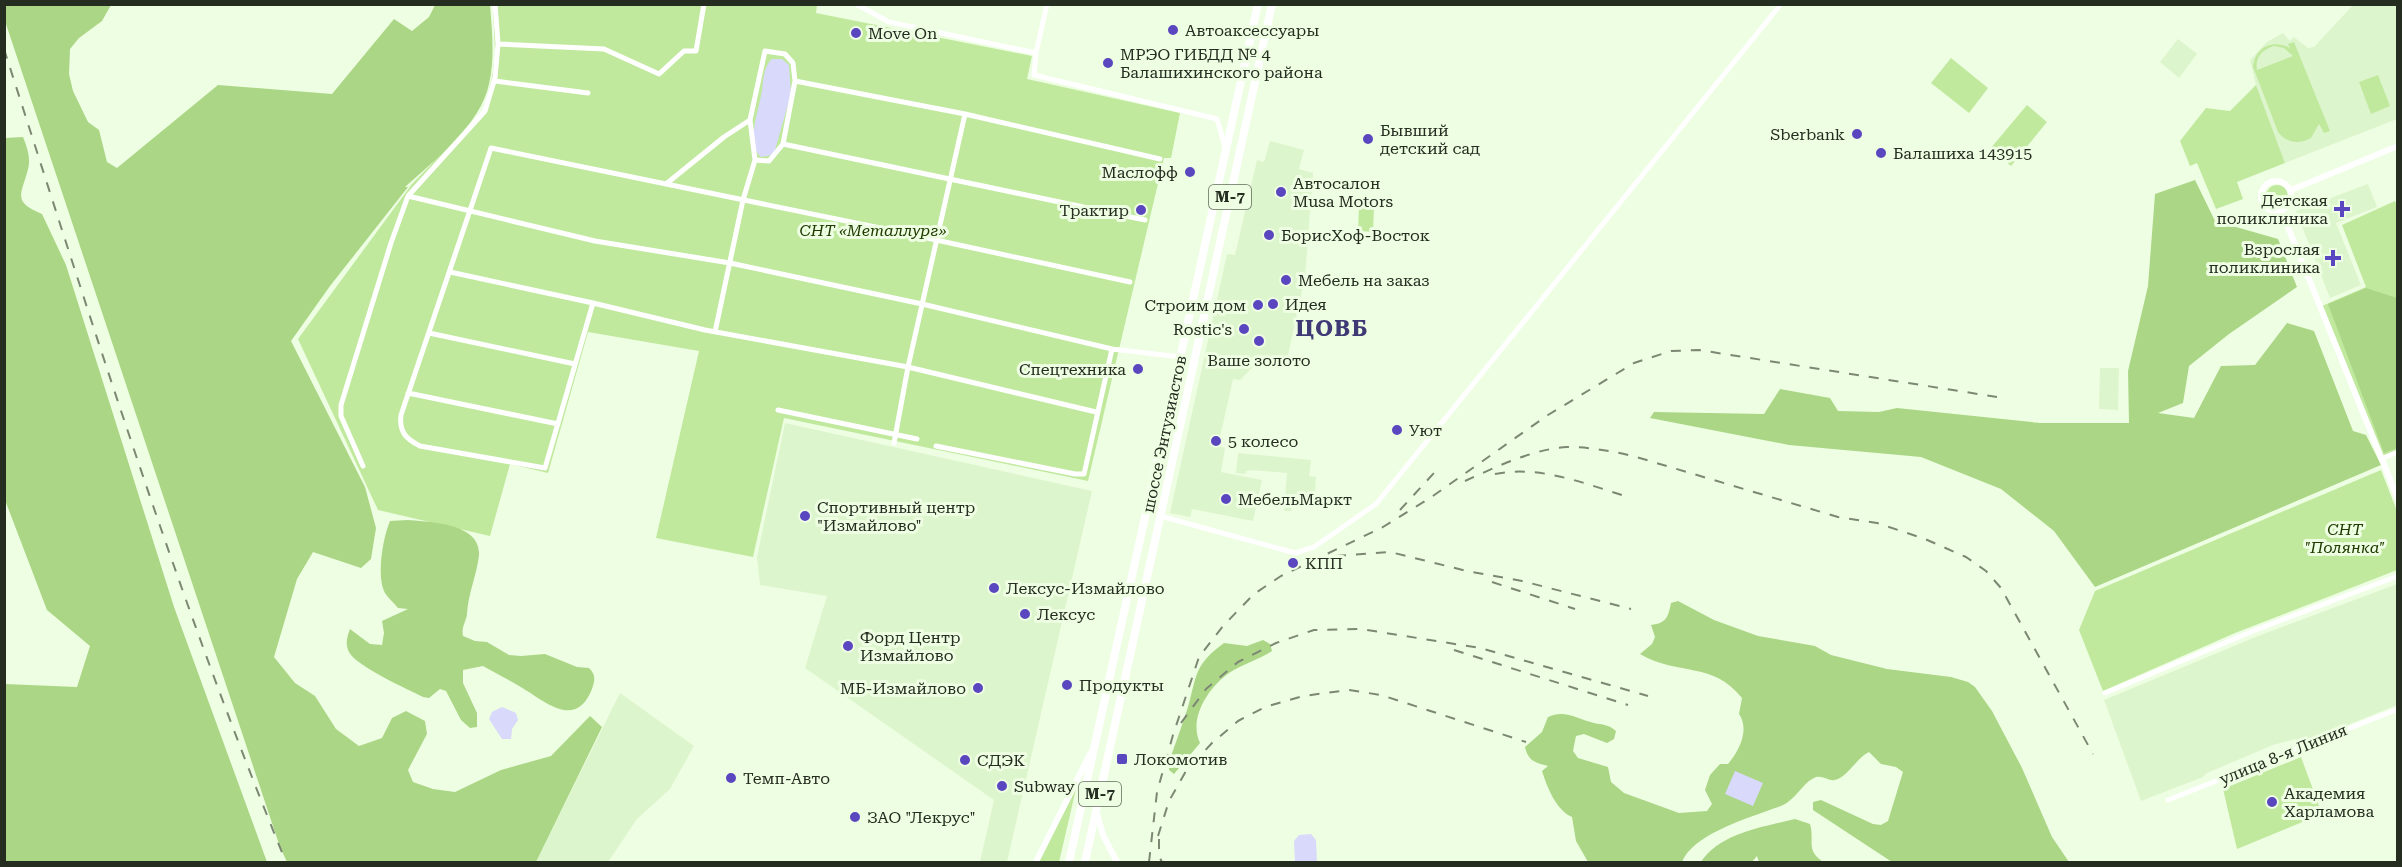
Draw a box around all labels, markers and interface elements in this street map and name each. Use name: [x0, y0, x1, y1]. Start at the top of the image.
place label: Автоаксессуары: [1185, 21, 1319, 40]
marker: Автоаксессуары: [1166, 23, 1180, 37]
place label: Move On: [868, 24, 937, 43]
marker: Move On: [849, 26, 863, 40]
place label: МРЭО ГИБДД № 4 Балашихинского района: [1120, 45, 1323, 82]
marker: МРЭО ГИБДД № 4 Балашихинского района: [1101, 56, 1115, 70]
place label: Бывший детский сад: [1380, 121, 1480, 158]
place label: Sberbank: [1770, 125, 1845, 144]
marker: Sberbank: [1850, 127, 1864, 141]
marker: Бывший детский сад: [1361, 132, 1375, 146]
place label: Балашиха 143915: [1893, 144, 2032, 163]
marker: Балашиха 143915: [1874, 146, 1888, 160]
place label: Маслофф: [1102, 163, 1178, 182]
marker: Маслофф: [1183, 165, 1197, 179]
place label: Автосалон Musa Motors: [1293, 174, 1394, 211]
road number: М-7: [1209, 185, 1251, 209]
marker: Автосалон Musa Motors: [1274, 185, 1288, 199]
place label: Детская поликлиника: [2217, 191, 2328, 228]
marker: Детская поликлиника: [2333, 200, 2351, 218]
place label: Трактир: [1059, 201, 1129, 220]
marker: Трактир: [1134, 203, 1148, 217]
park label: СНТ «Металлург»: [800, 221, 946, 240]
place label: БорисХоф-Восток: [1281, 226, 1430, 245]
marker: БорисХоф-Восток: [1262, 228, 1276, 242]
place label: Взрослая поликлиника: [2209, 240, 2320, 277]
marker: Взрослая поликлиника: [2324, 249, 2342, 267]
place label: Мебель на заказ: [1298, 271, 1430, 290]
marker: Мебель на заказ: [1279, 273, 1293, 287]
place label: Идея: [1285, 295, 1327, 314]
place label: Строим дом: [1144, 296, 1246, 315]
marker: Идея: [1266, 297, 1280, 311]
marker: Строим дом: [1251, 298, 1265, 312]
district label: ЦОВБ: [1296, 316, 1368, 341]
place label: Rostic's: [1173, 320, 1232, 339]
marker: Rostic's: [1237, 322, 1251, 336]
marker: Ваше золото: [1252, 334, 1266, 348]
place label: Ваше золото: [1207, 351, 1311, 370]
street label: шоссе Энтузиастов: [1139, 354, 1190, 515]
place label: Спецтехника: [1019, 360, 1126, 379]
marker: Спецтехника: [1131, 362, 1145, 376]
place label: Уют: [1409, 421, 1442, 440]
marker: Уют: [1390, 423, 1404, 437]
place label: 5 колесо: [1228, 432, 1298, 451]
marker: 5 колесо: [1209, 434, 1223, 448]
place label: МебельМаркт: [1238, 490, 1352, 509]
marker: МебельМаркт: [1219, 492, 1233, 506]
place label: Спортивный центр "Измайлово": [817, 498, 975, 535]
marker: Спортивный центр "Измайлово": [798, 509, 812, 523]
park label: СНТ "Полянка": [2305, 520, 2385, 557]
place label: КПП: [1305, 554, 1343, 573]
marker: КПП: [1286, 556, 1300, 570]
place label: Лексус-Измайлово: [1006, 579, 1165, 598]
marker: Лексус-Измайлово: [987, 581, 1001, 595]
place label: Лексус: [1037, 605, 1095, 624]
marker: Лексус: [1018, 607, 1032, 621]
place label: Форд Центр Измайлово: [860, 628, 960, 665]
marker: Форд Центр Измайлово: [841, 639, 855, 653]
place label: Продукты: [1079, 676, 1164, 695]
marker: Продукты: [1060, 678, 1074, 692]
place label: МБ-Измайлово: [840, 679, 966, 698]
marker: МБ-Измайлово: [971, 681, 985, 695]
street label: улица 8-я Линия: [2217, 720, 2350, 789]
place label: Локомотив: [1134, 750, 1228, 769]
place label: СДЭК: [977, 751, 1025, 770]
marker: Локомотив: [1115, 752, 1129, 766]
marker: СДЭК: [958, 753, 972, 767]
place label: Темп-Авто: [743, 769, 830, 788]
marker: Темп-Авто: [724, 771, 738, 785]
place label: Subway: [1014, 777, 1075, 796]
marker: Subway: [995, 779, 1009, 793]
road number: М-7: [1079, 782, 1121, 806]
place label: Академия Харламова: [2284, 784, 2374, 821]
marker: Академия Харламова: [2265, 795, 2279, 809]
place label: ЗАО "Лекрус": [867, 808, 975, 827]
marker: ЗАО "Лекрус": [848, 810, 862, 824]

